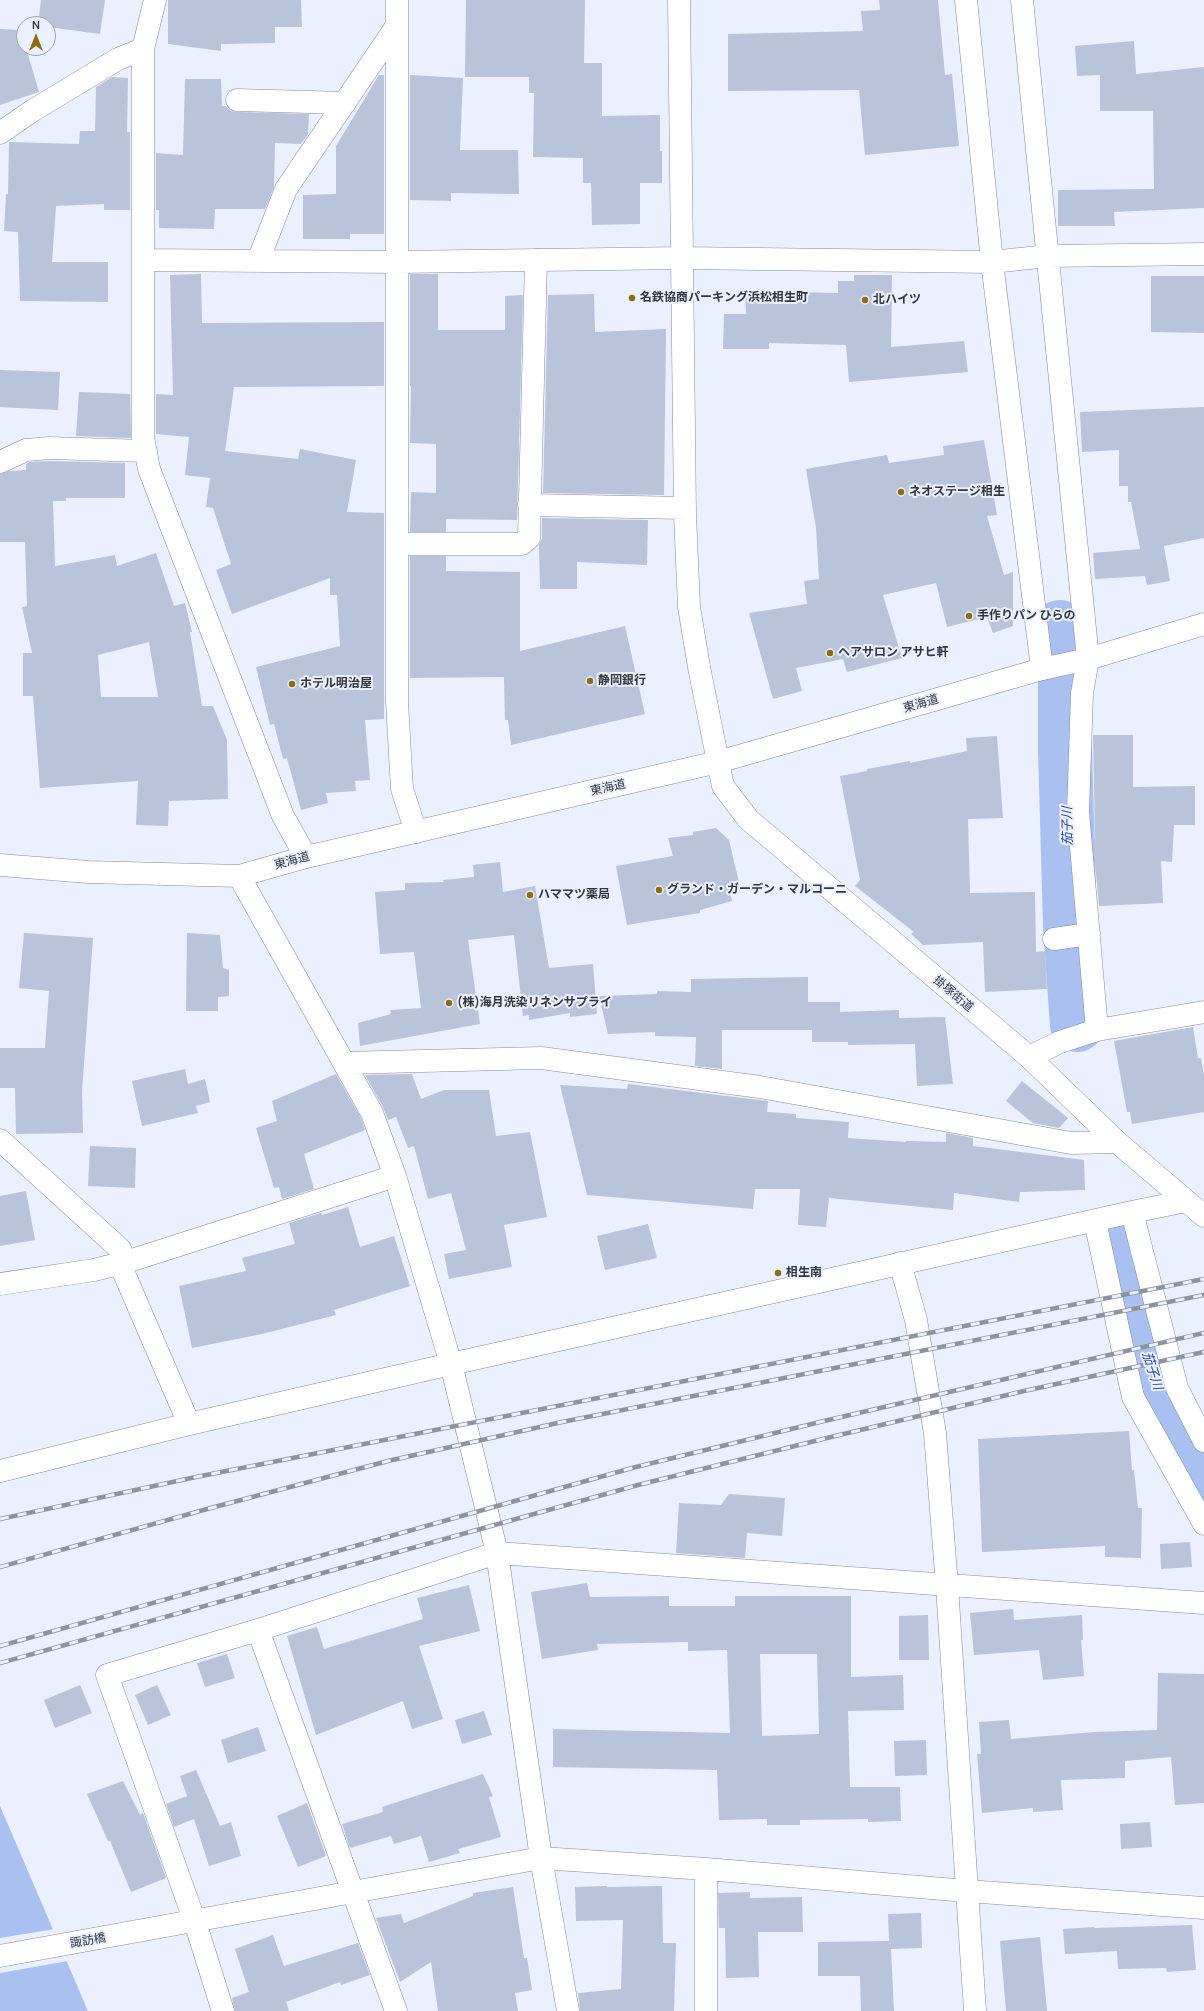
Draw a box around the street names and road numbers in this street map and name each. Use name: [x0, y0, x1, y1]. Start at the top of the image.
street label: 東海道: [902, 692, 940, 716]
street label: 東海道: [589, 777, 627, 799]
street label: 東海道: [273, 849, 311, 873]
street label: 掛塚街道: [930, 973, 976, 1015]
street label: 諏訪橋: [69, 1931, 107, 1951]

